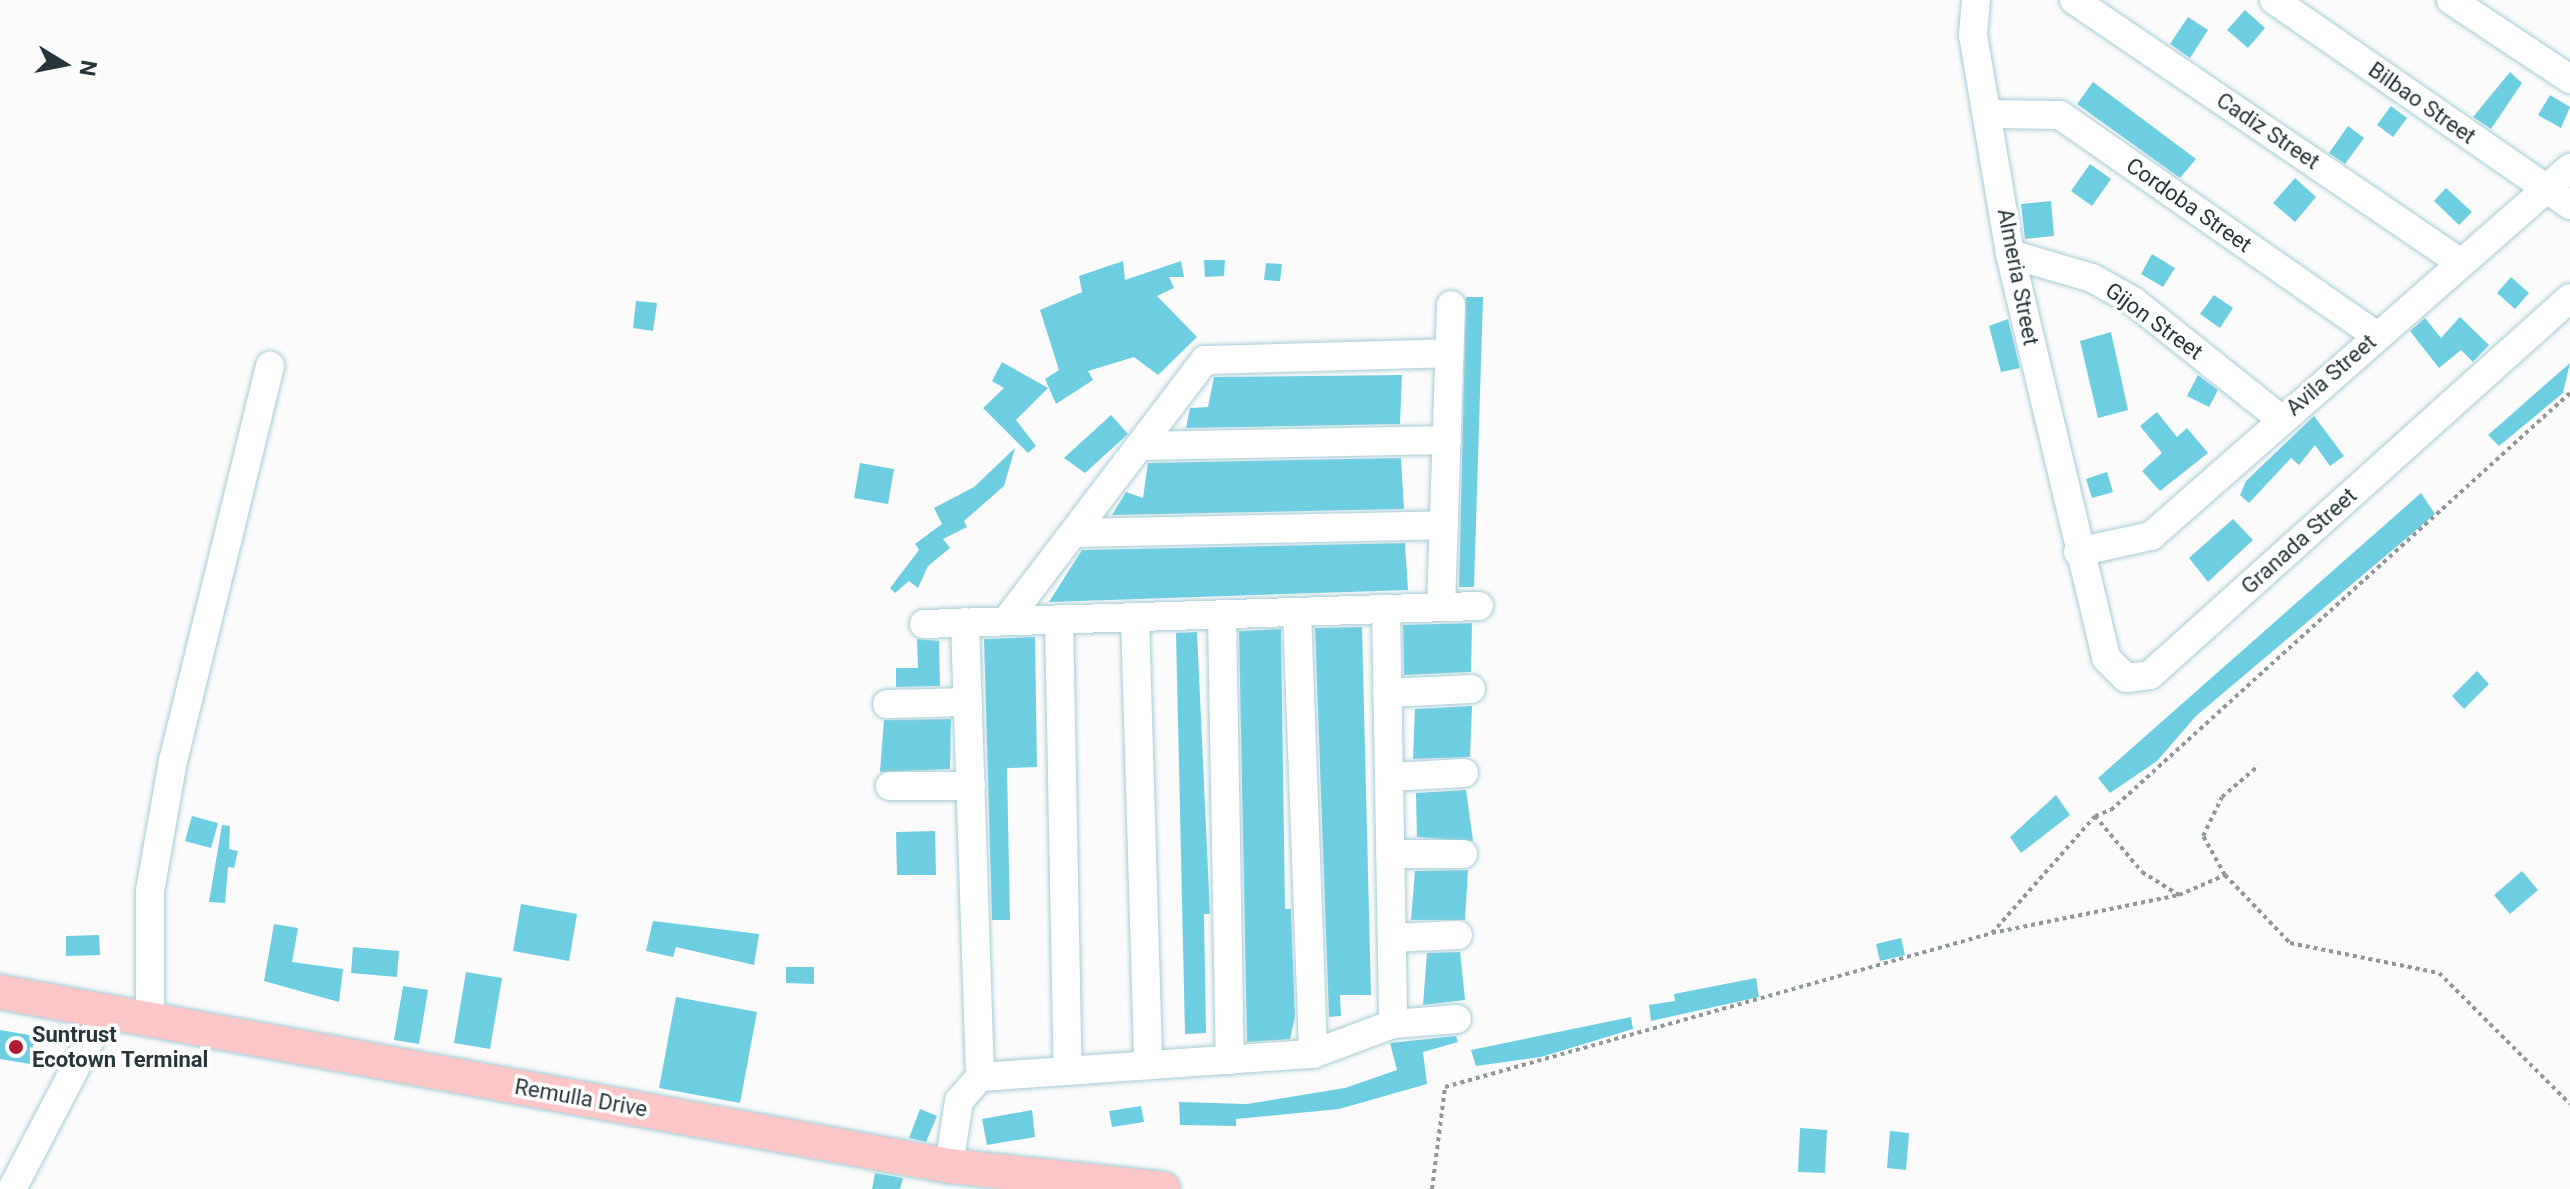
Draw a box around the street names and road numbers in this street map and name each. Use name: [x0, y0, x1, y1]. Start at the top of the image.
street label: Bilbao Street: [2363, 56, 2481, 150]
street label: Cadiz Street: [2212, 87, 2324, 175]
street label: Cordoba Street: [2121, 152, 2257, 258]
street label: Almeria Street: [1992, 206, 2044, 348]
street label: Gijon Street: [2100, 277, 2208, 365]
street label: Avila Street: [2281, 329, 2381, 421]
street label: Granada Street: [2236, 482, 2362, 600]
street label: Remulla Drive: [513, 1073, 649, 1123]

